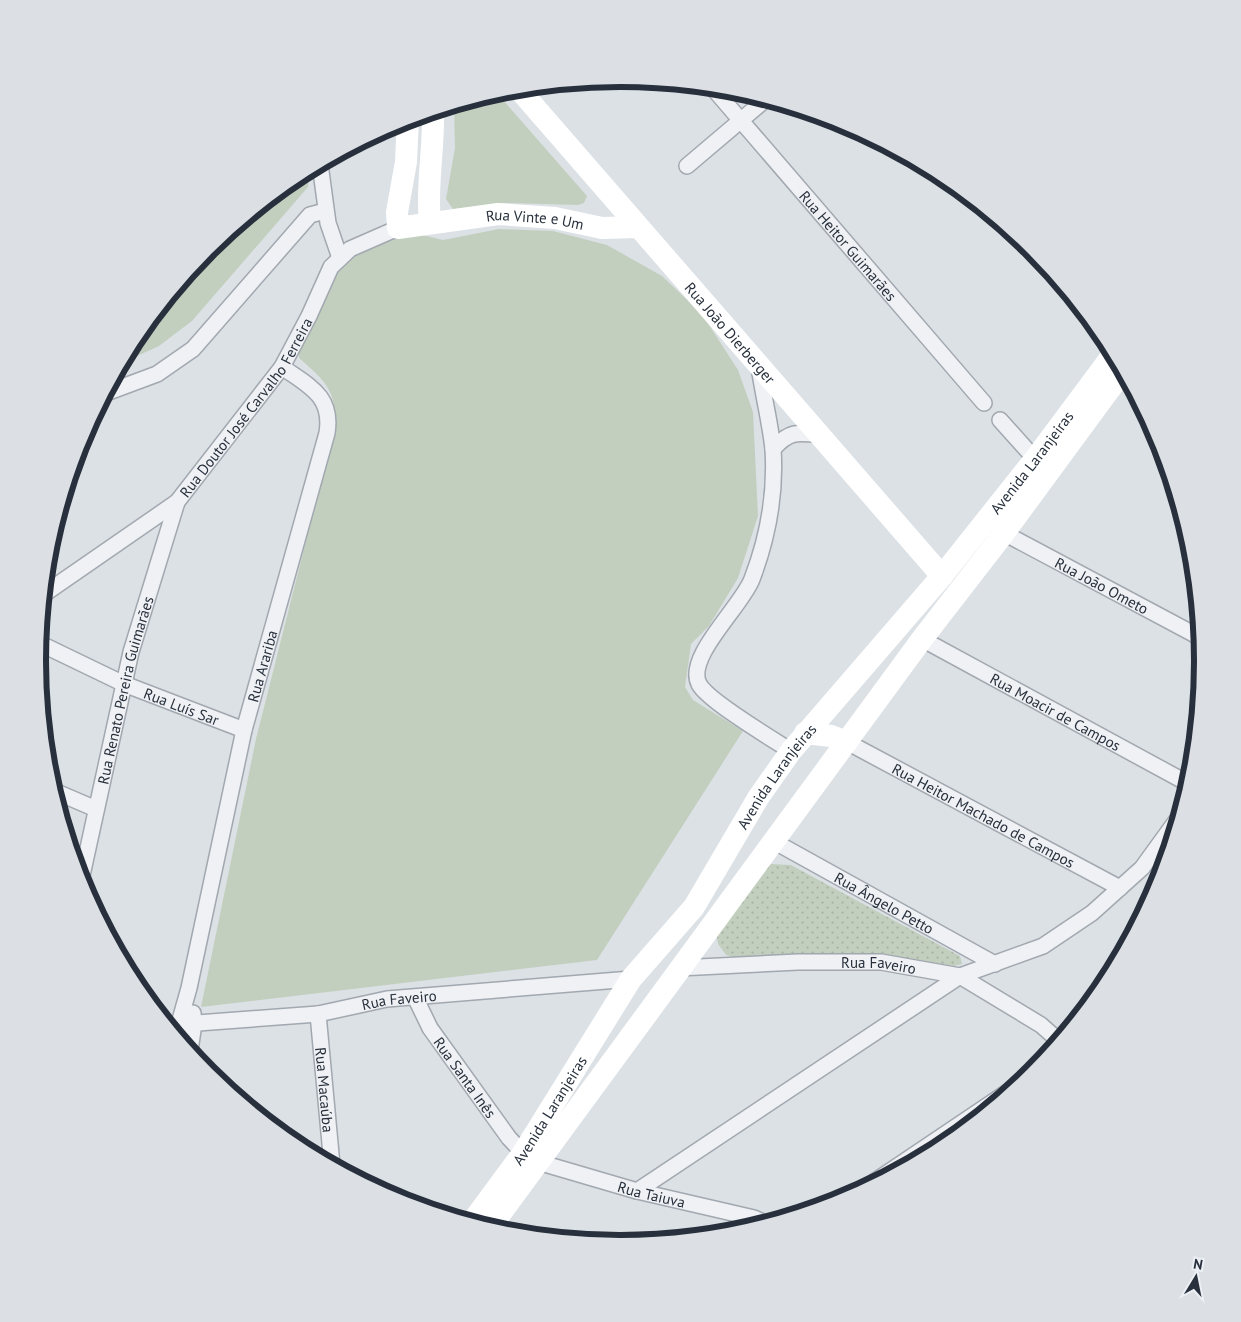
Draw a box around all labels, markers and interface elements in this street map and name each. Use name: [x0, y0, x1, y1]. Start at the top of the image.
street label: Rua Heitor Guimarães: [796, 186, 901, 305]
street label: Rua Vinte e Um: [485, 204, 586, 233]
street label: Rua João Dierberger: [681, 278, 780, 387]
street label: Rua Doutor José Carvalho Ferreira: [175, 314, 316, 501]
street label: Avenida Laranjeiras: [986, 407, 1077, 518]
street label: Rua João Ometo: [1052, 553, 1152, 618]
street label: Rua Renato Pereira Guimarães: [93, 594, 157, 786]
street label: Rua Arariba: [243, 628, 281, 704]
street label: Rua Moacir de Campos: [987, 668, 1124, 755]
street label: Rua Luís Sar: [141, 683, 222, 729]
street label: Avenida Laranjeiras: [733, 719, 820, 832]
street label: Rua Heitor Machado de Campos: [889, 759, 1078, 872]
street label: Rua Ângelo Petto: [831, 868, 937, 938]
street label: Rua Faveiro: [841, 953, 918, 978]
street label: Rua Faveiro: [360, 985, 437, 1014]
street label: Rua Santa Inês: [430, 1033, 501, 1121]
street label: Rua Macaúba: [312, 1046, 338, 1133]
street label: Avenida Laranjeiras: [508, 1052, 591, 1169]
street label: Rua Taiuva: [616, 1176, 687, 1211]
north arrow: [1171, 1252, 1221, 1302]
text: N: [1192, 1255, 1204, 1274]

